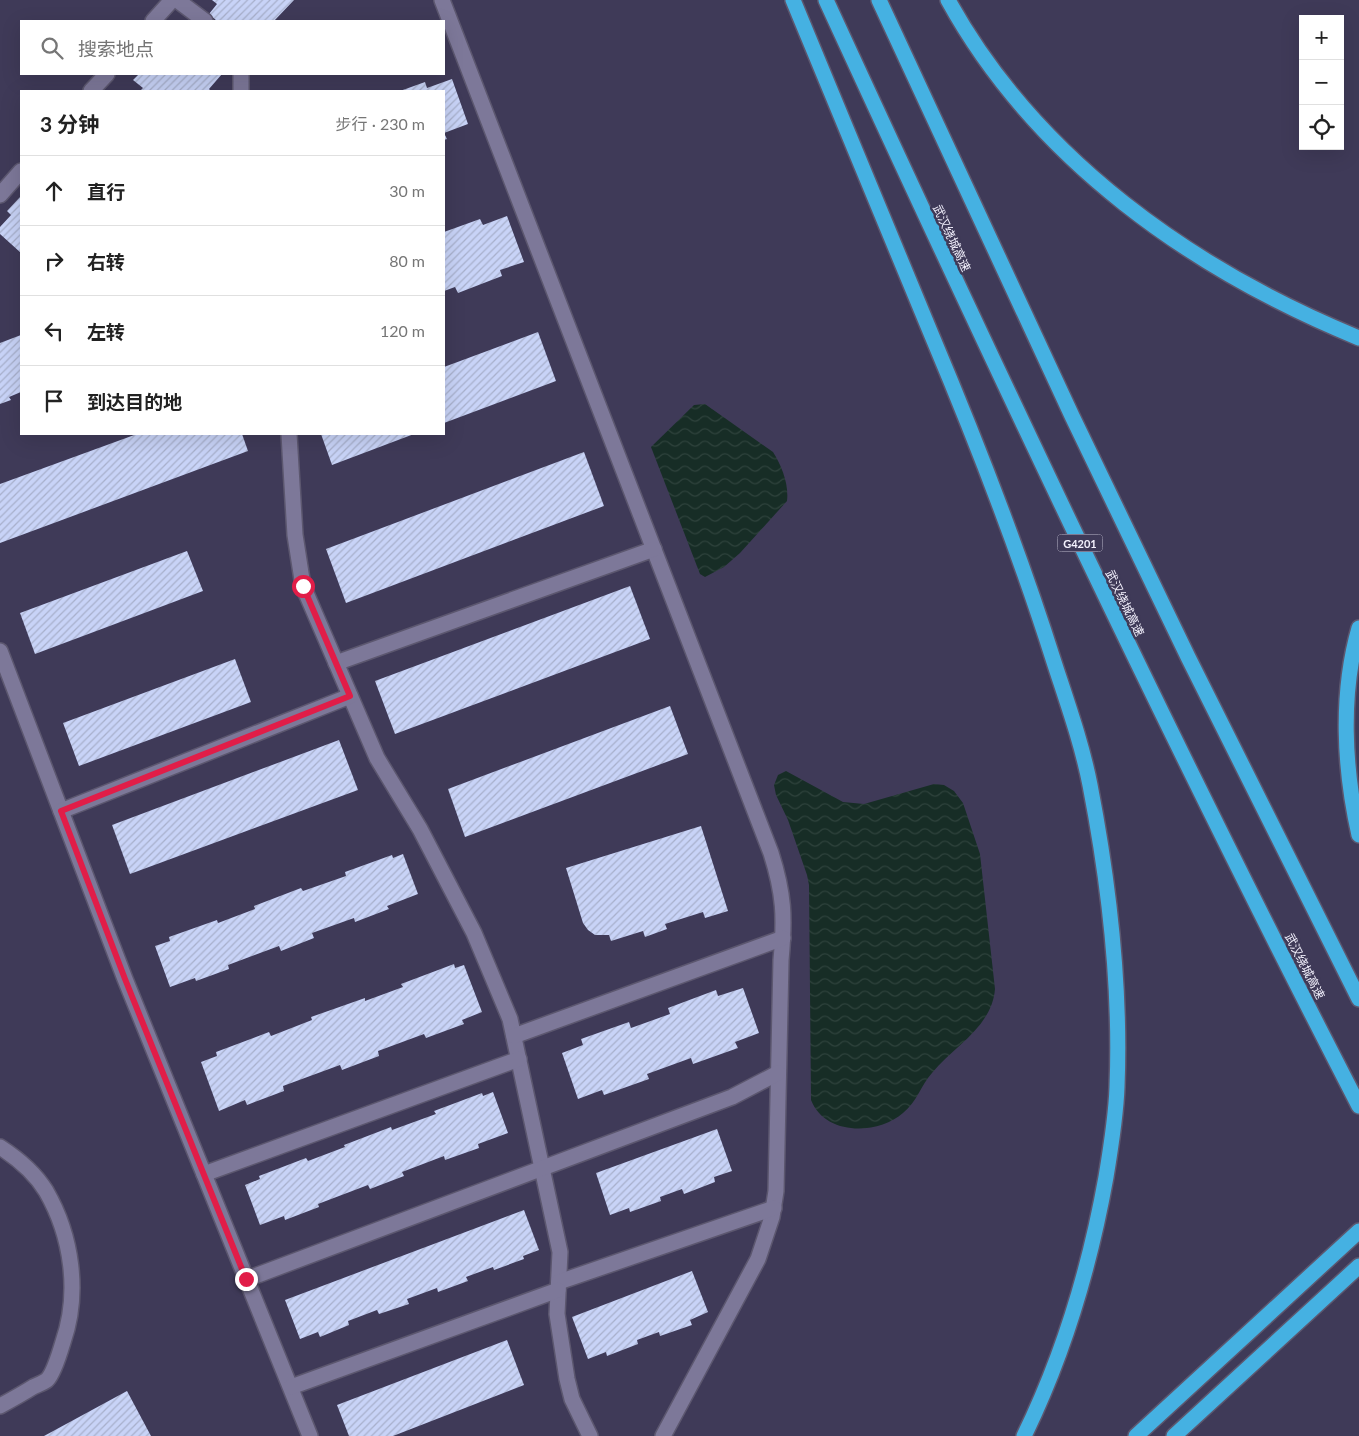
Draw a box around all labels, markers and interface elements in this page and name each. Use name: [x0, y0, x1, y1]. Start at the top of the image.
map controls: [1299, 15, 1344, 150]
button: +: [1299, 15, 1344, 60]
search box: [20, 20, 445, 75]
icon: search: [38, 34, 66, 62]
text: 搜索地点: [78, 37, 154, 60]
button: −: [1299, 60, 1344, 105]
button: locate: [1299, 105, 1344, 150]
text: 3 分钟: [40, 111, 99, 136]
text: 步行 · 230 m: [336, 114, 425, 133]
icon: ahead: [40, 177, 68, 205]
text: 直行: [87, 180, 125, 203]
text: 30 m: [389, 181, 425, 200]
street label: 武汉绕城高速: [930, 202, 974, 274]
icon: right: [40, 247, 68, 275]
text: 右转: [87, 250, 125, 273]
text: 80 m: [389, 251, 425, 270]
icon: left: [40, 317, 68, 345]
text: 左转: [87, 320, 125, 343]
text: 120 m: [380, 321, 425, 340]
icon: arrive: [40, 387, 68, 415]
text: 到达目的地: [87, 390, 182, 413]
road number: G4201: [1058, 534, 1102, 552]
street label: 武汉绕城高速: [1102, 567, 1148, 639]
route start: [292, 575, 315, 598]
street label: 武汉绕城高速: [1282, 931, 1328, 1001]
route end: [235, 1268, 258, 1291]

